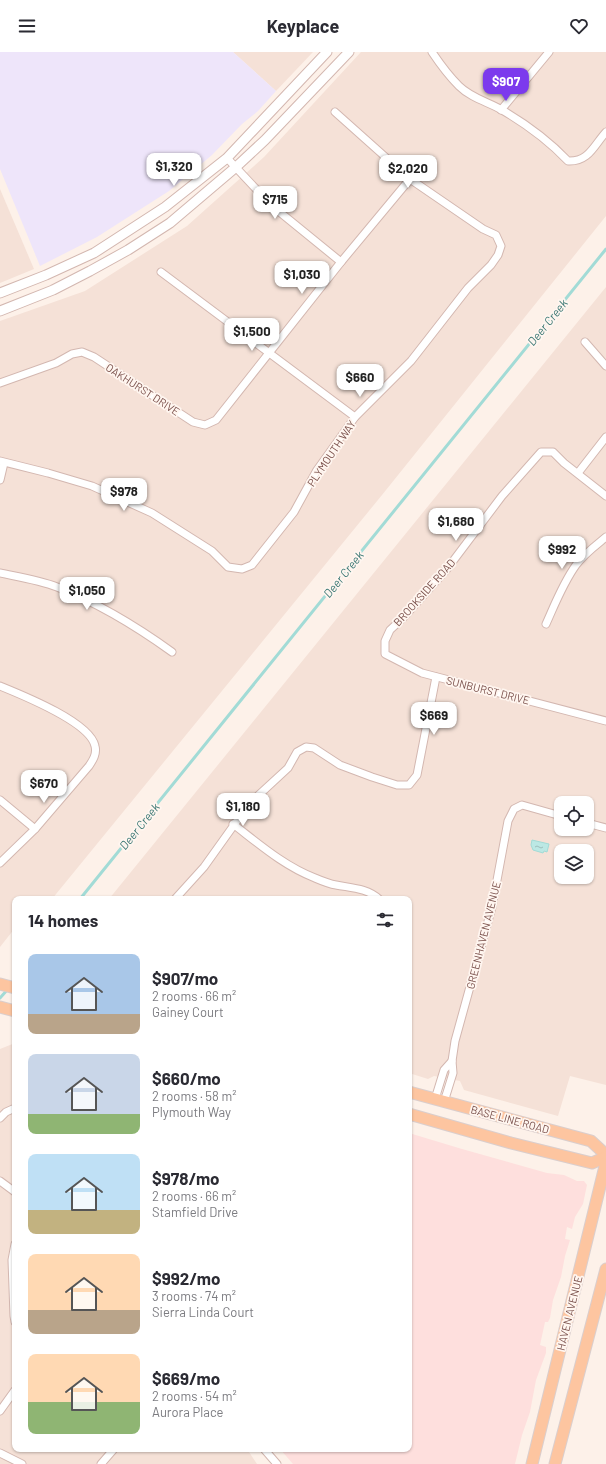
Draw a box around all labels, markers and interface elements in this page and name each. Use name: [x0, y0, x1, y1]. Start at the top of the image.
icon: menu: [16, 15, 38, 37]
text: Keyplace: [267, 15, 339, 37]
icon: heart: [568, 15, 590, 37]
pin: $907: [482, 68, 530, 102]
text: $907: [492, 73, 520, 89]
pin: $1,320: [141, 153, 207, 187]
pin: $2,020: [375, 155, 441, 189]
text: $1,320: [155, 158, 193, 174]
text: $2,020: [388, 160, 428, 176]
pin: $715: [251, 186, 299, 220]
text: $715: [262, 191, 288, 207]
pin: $1,030: [269, 261, 335, 295]
text: $1,030: [284, 266, 321, 282]
water label: Deer Creek: [524, 296, 570, 348]
pin: $1,500: [219, 318, 285, 352]
text: $1,500: [233, 323, 271, 339]
street label: OAKHURST DRIVE: [104, 360, 183, 418]
pin: $660: [336, 364, 384, 398]
text: $660: [346, 369, 374, 385]
street label: PLYMOUTH WAY: [304, 417, 358, 489]
pin: $978: [100, 478, 148, 512]
text: $978: [110, 483, 138, 499]
pin: $1,680: [423, 508, 489, 542]
text: $1,680: [438, 513, 474, 529]
pin: $992: [538, 536, 586, 570]
text: $992: [548, 541, 576, 557]
water label: Deer Creek: [320, 548, 366, 600]
street label: BROOKSIDE ROAD: [390, 556, 458, 628]
pin: $1,050: [54, 577, 120, 611]
text: $1,050: [69, 582, 105, 598]
street label: SUNBURST DRIVE: [445, 673, 531, 707]
pin: $669: [410, 702, 458, 736]
text: $669: [420, 707, 448, 723]
pin: $670: [20, 770, 68, 804]
text: $670: [30, 775, 58, 791]
pin: $1,180: [210, 793, 276, 827]
map controls: [554, 796, 594, 884]
button: locate: [554, 796, 594, 836]
text: $1,180: [226, 798, 260, 814]
water label: Deer Creek: [116, 800, 162, 852]
button: layers: [554, 844, 594, 884]
street label: GREENHAVEN AVENUE: [463, 879, 503, 990]
icon: filters: [374, 909, 396, 931]
text: 14 homes: [28, 910, 98, 930]
text: $907/mo: [152, 968, 218, 988]
icon: home: [60, 970, 108, 1018]
text: 2 rooms · 66 m²: [152, 988, 236, 1004]
text: Gainey Court: [152, 1004, 224, 1020]
text: $660/mo: [152, 1068, 221, 1088]
icon: home: [60, 1070, 108, 1118]
text: 2 rooms · 58 m²: [152, 1088, 236, 1104]
street label: BASE LINE ROAD: [469, 1102, 551, 1136]
text: Plymouth Way: [152, 1104, 231, 1120]
text: $978/mo: [152, 1168, 220, 1188]
icon: home: [60, 1170, 108, 1218]
text: 2 rooms · 66 m²: [152, 1188, 236, 1204]
text: Stamfield Drive: [152, 1204, 238, 1220]
text: $992/mo: [152, 1268, 220, 1288]
icon: home: [60, 1270, 108, 1318]
street label: HAVEN AVENUE: [553, 1274, 585, 1352]
text: 3 rooms · 74 m²: [152, 1288, 236, 1304]
text: Sierra Linda Court: [152, 1304, 254, 1320]
text: $669/mo: [152, 1368, 220, 1388]
icon: home: [60, 1370, 108, 1418]
text: 2 rooms · 54 m²: [152, 1388, 237, 1404]
text: Aurora Place: [152, 1404, 224, 1420]

